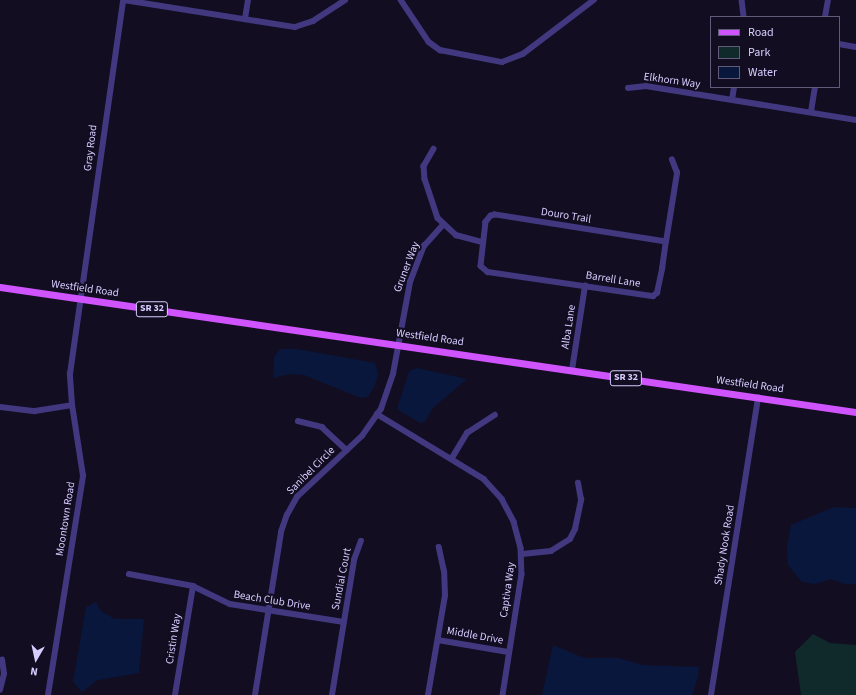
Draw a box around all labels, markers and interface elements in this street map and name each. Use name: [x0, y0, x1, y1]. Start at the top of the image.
legend: [710, 16, 840, 88]
text: Road: [748, 24, 774, 41]
text: Park: [748, 44, 770, 61]
text: Water: [748, 64, 777, 81]
street label: Elkhorn Way: [643, 70, 701, 92]
street label: Gray Road: [82, 124, 100, 172]
street label: Douro Trail: [540, 206, 592, 226]
street label: Gruner Way: [391, 240, 423, 294]
street label: Barrell Lane: [585, 269, 641, 291]
street label: Westfield Road: [50, 278, 120, 300]
road number: SR 32: [135, 301, 169, 317]
street label: Alba Lane: [559, 304, 579, 350]
street label: Westfield Road: [395, 327, 465, 349]
road number: SR 32: [609, 370, 643, 386]
street label: Westfield Road: [715, 374, 785, 396]
street label: Sanibel Circle: [284, 444, 338, 498]
street label: Moontown Road: [54, 481, 78, 557]
street label: Shady Nook Road: [712, 504, 738, 586]
street label: Sundial Court: [330, 547, 354, 611]
street label: Captiva Way: [498, 561, 518, 619]
street label: Beach Club Drive: [233, 588, 311, 614]
street label: Cristin Way: [163, 613, 185, 665]
street label: Middle Drive: [446, 625, 504, 647]
north arrow: [16, 639, 56, 679]
text: N: [29, 663, 39, 679]

